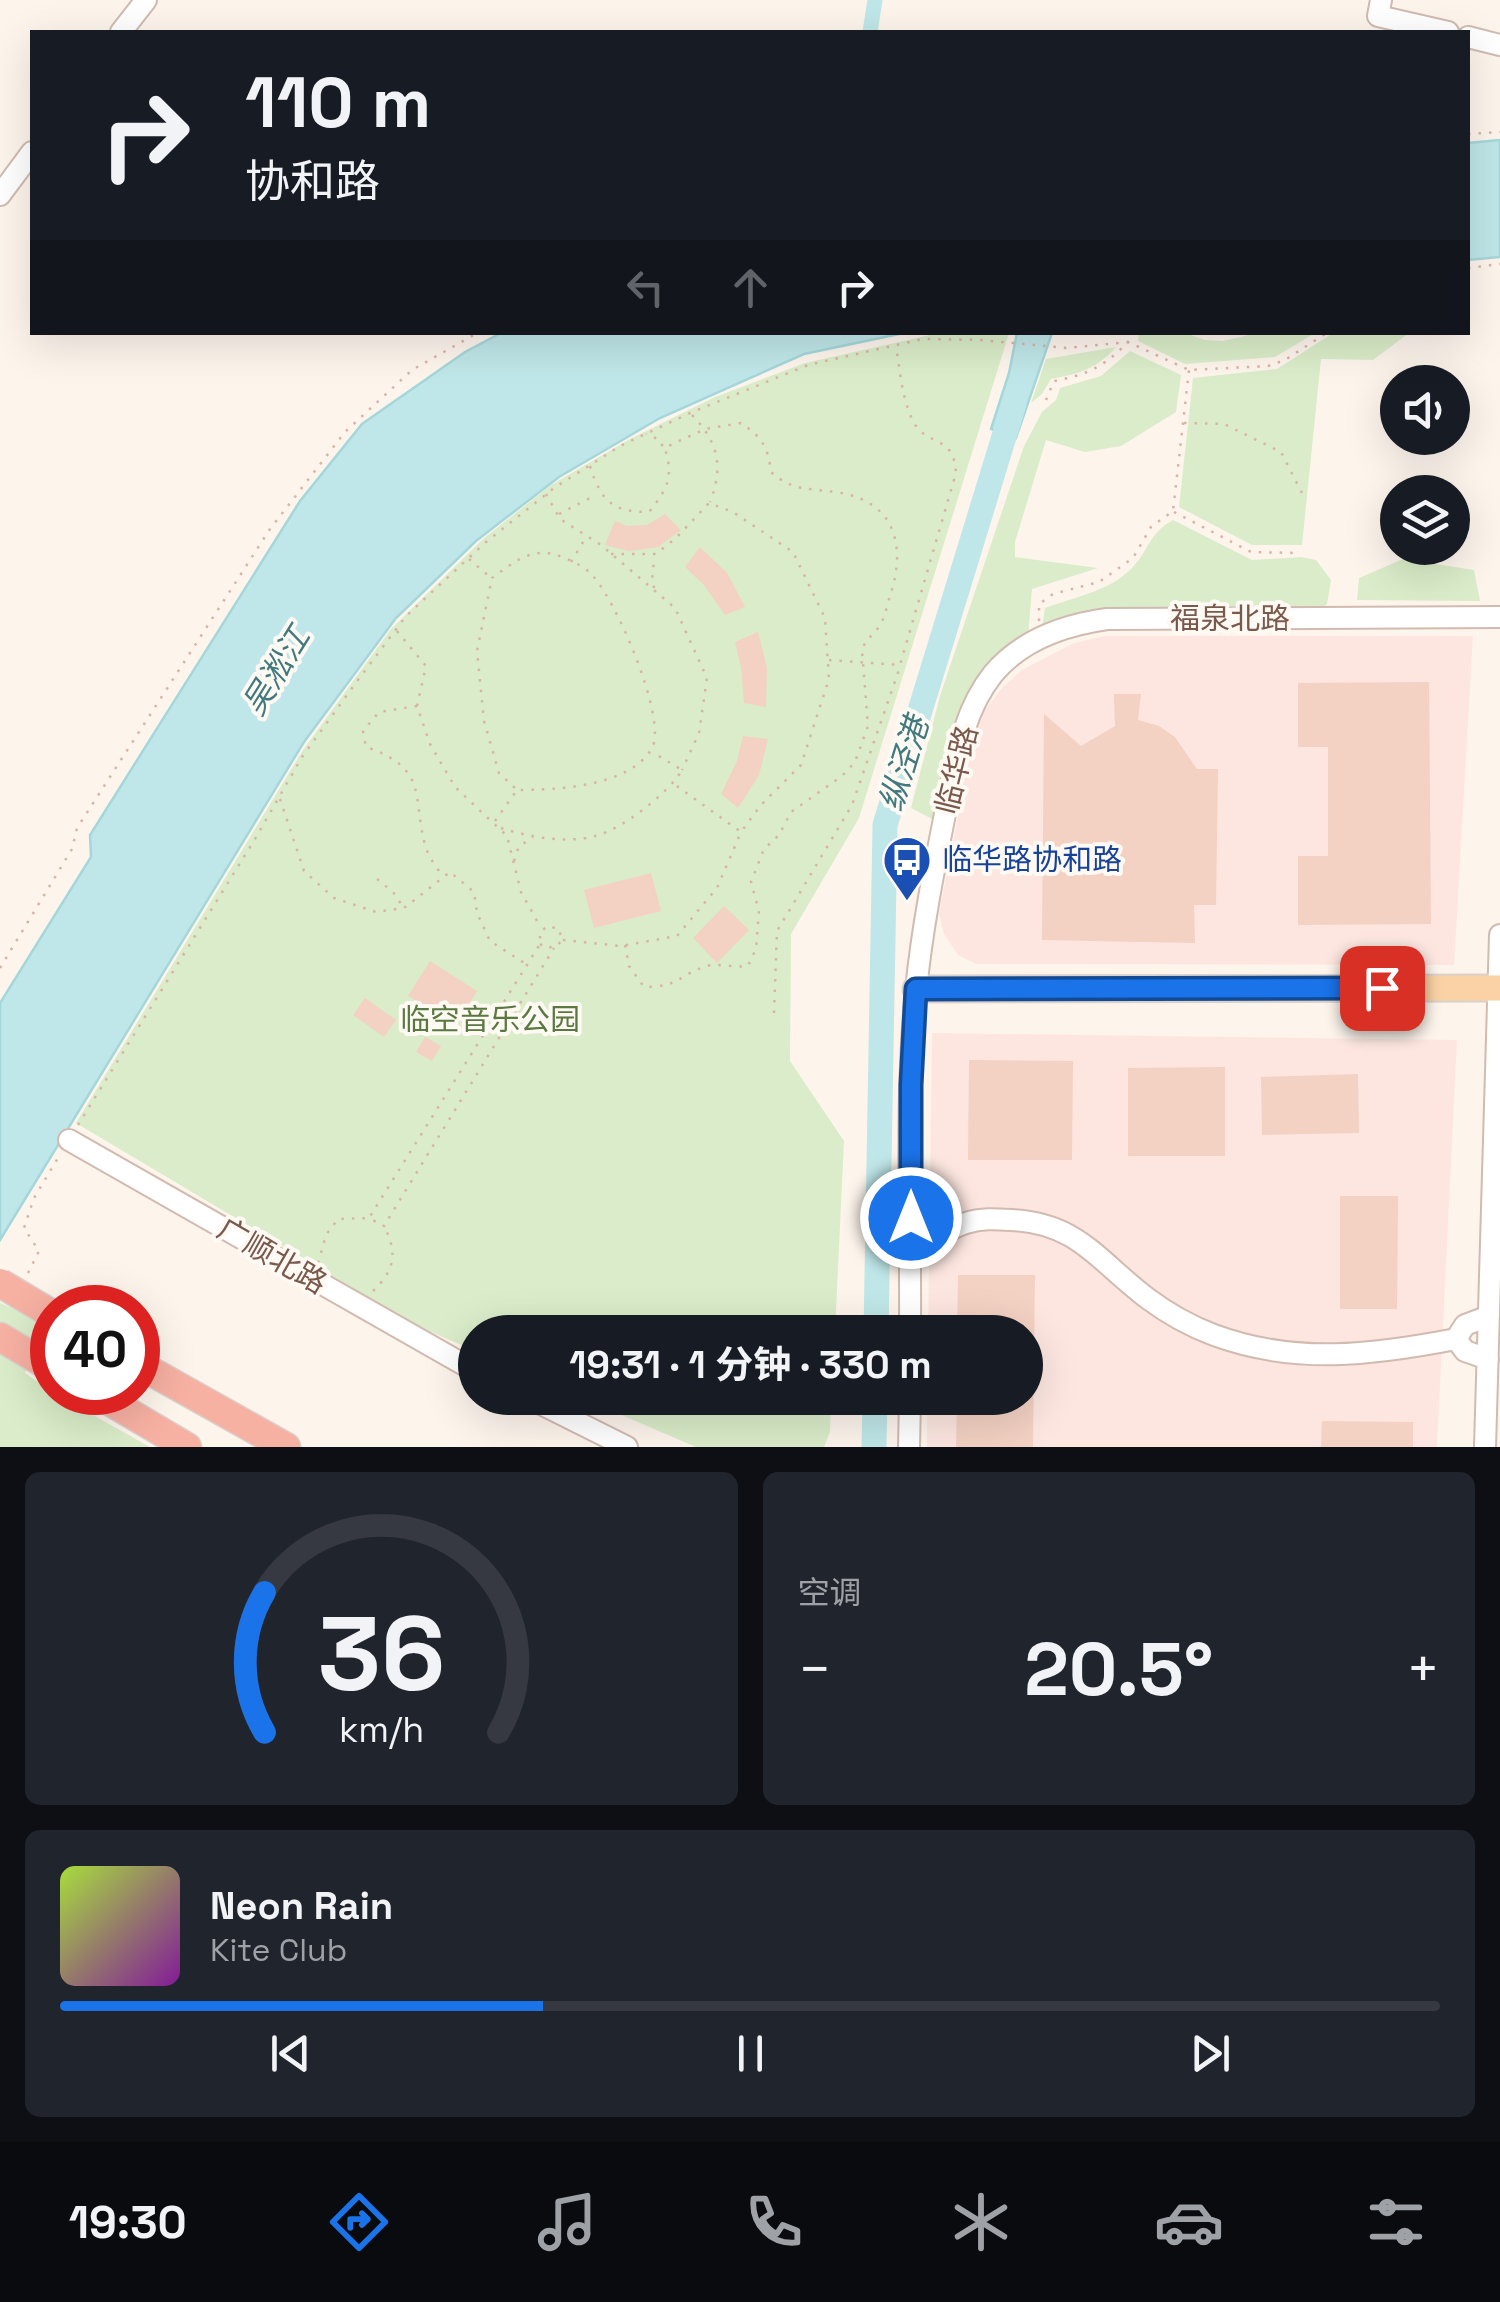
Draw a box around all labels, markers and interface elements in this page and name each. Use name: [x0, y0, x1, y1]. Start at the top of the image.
text: 110 m: [245, 58, 431, 147]
icon: right: [80, 70, 210, 200]
text: 协和路: [245, 153, 380, 210]
icon: left: [618, 260, 673, 315]
icon: ahead: [723, 260, 778, 315]
icon: right: [828, 260, 883, 315]
map controls: [1380, 365, 1470, 565]
button: sound: [1380, 365, 1470, 455]
button: layers: [1380, 475, 1470, 565]
street label: 福泉北路: [1170, 599, 1290, 638]
water label: 吴淞江: [234, 617, 320, 722]
water label: 纵泾港: [871, 708, 938, 816]
street label: 临华路: [927, 721, 986, 818]
bus stop icon: 临华路协和路: [881, 834, 933, 902]
place label: 临华路协和路: [942, 840, 1122, 879]
pin: [1340, 946, 1425, 1031]
icon: arrive: [1355, 961, 1410, 1016]
park label: 临空音乐公园: [400, 1000, 580, 1039]
position arrow: [859, 1166, 963, 1270]
street label: 广顺北路: [211, 1209, 334, 1302]
speed limit sign: 40: [30, 1285, 160, 1415]
text: 19:31 · 1 分钟 · 330 m: [569, 1341, 932, 1389]
text: 空调: [798, 1573, 862, 1613]
text: 36: [317, 1588, 445, 1720]
text: 20.5°: [1024, 1621, 1213, 1717]
text: −: [798, 1634, 832, 1704]
text: +: [1406, 1634, 1440, 1704]
text: km/h: [339, 1707, 424, 1752]
text: Neon Rain: [210, 1882, 393, 1930]
text: Kite Club: [210, 1930, 347, 1970]
icon: previous: [263, 2026, 318, 2081]
icon: pause: [723, 2026, 778, 2081]
icon: next: [1183, 2026, 1238, 2081]
icon: directions: [324, 2187, 394, 2257]
icon: music: [532, 2187, 602, 2257]
icon: phone: [739, 2187, 809, 2257]
icon: climate: [946, 2187, 1016, 2257]
icon: car: [1154, 2187, 1224, 2257]
icon: filters: [1361, 2187, 1431, 2257]
text: 19:30: [69, 2194, 187, 2251]

